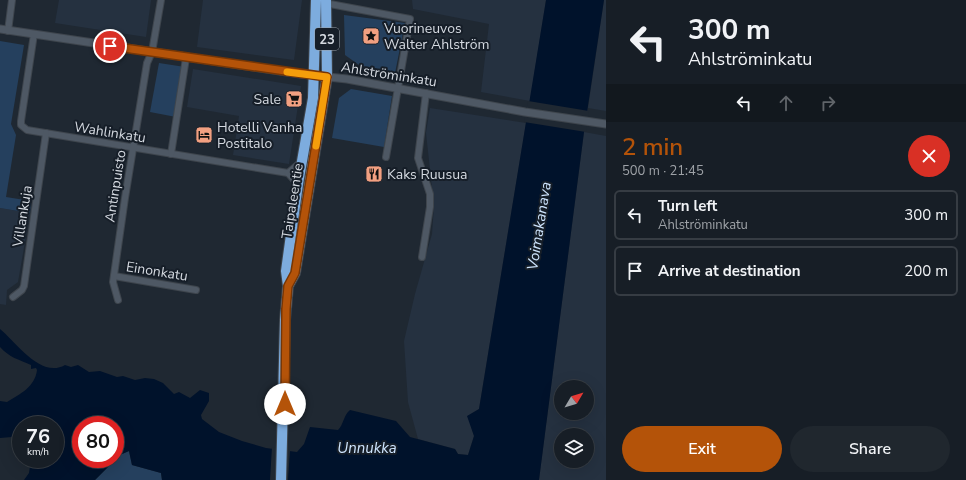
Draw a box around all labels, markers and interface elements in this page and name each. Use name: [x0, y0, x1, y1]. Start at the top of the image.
text: 300 m: [688, 11, 771, 49]
icon: left: [622, 16, 674, 68]
place label: Vuorineuvos Walter Ahlström: [383, 19, 489, 54]
place icon: Vuorineuvos Walter Ahlström: [361, 26, 381, 46]
road number: 23: [315, 28, 339, 50]
pin: [93, 29, 127, 63]
icon: arrive: [99, 35, 121, 57]
text: Ahlströminkatu: [688, 47, 812, 71]
street label: Ahlströminkatu: [340, 58, 438, 91]
supermarket icon: Sale: [284, 89, 304, 109]
place label: Sale: [253, 90, 281, 109]
icon: left: [733, 92, 755, 114]
icon: ahead: [775, 92, 797, 114]
icon: right: [817, 92, 839, 114]
street label: Wahlinkatu: [73, 117, 147, 148]
place label: Hotelli Vanha Postitalo: [217, 118, 302, 153]
hotel icon: Hotelli Vanha Postitalo: [194, 125, 214, 145]
text: 2 min: [622, 131, 683, 163]
button: close: [908, 135, 950, 177]
street label: Antinpuisto: [100, 148, 131, 224]
street label: Taipaleentie: [277, 162, 308, 240]
text: 500 m · 21:45: [622, 162, 704, 180]
restaurant icon: Kaks Ruusua: [364, 164, 384, 184]
place label: Kaks Ruusua: [387, 165, 467, 184]
water label: Voimakanava: [522, 180, 556, 272]
street label: Villankuja: [8, 184, 37, 249]
text: Turn left: [658, 196, 717, 216]
icon: left: [624, 204, 646, 226]
text: 300 m: [904, 205, 948, 225]
text: Ahlströminkatu: [658, 216, 748, 234]
street label: Einonkatu: [125, 257, 189, 286]
icon: arrive: [624, 260, 646, 282]
text: Arrive at destination: [658, 261, 801, 281]
text: 200 m: [904, 261, 948, 281]
north arrow: [554, 380, 594, 420]
map controls: [554, 380, 594, 468]
position arrow: [264, 383, 306, 425]
speed limit sign: 80: [72, 416, 124, 468]
text: 76: [26, 423, 50, 450]
button: Exit: [622, 426, 782, 472]
button: Share: [790, 426, 950, 472]
button: layers: [554, 428, 594, 468]
water label: Unnukka: [337, 438, 397, 458]
text: km/h: [27, 445, 49, 459]

